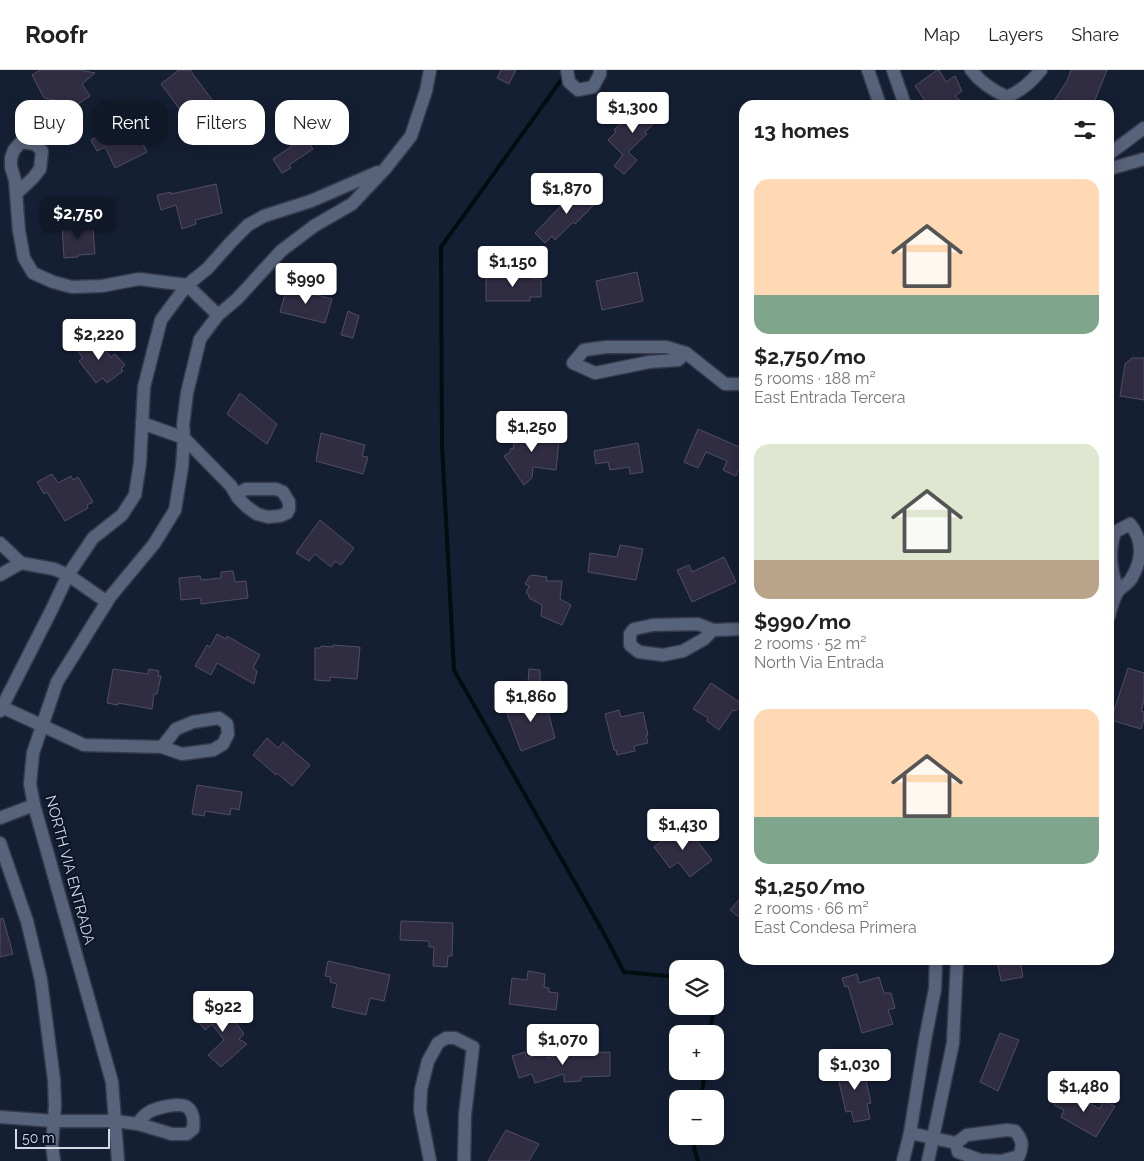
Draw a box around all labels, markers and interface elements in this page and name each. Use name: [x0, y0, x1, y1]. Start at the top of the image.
text: Roofr: [25, 20, 88, 49]
text: Map: [924, 24, 960, 45]
text: Layers: [988, 24, 1043, 45]
text: Share: [1071, 24, 1119, 45]
pin: $1,300: [592, 92, 674, 134]
text: $1,300: [608, 98, 658, 117]
chip: Buy: [15, 100, 83, 145]
chip: Rent: [93, 100, 168, 145]
chip: Filters: [178, 100, 265, 145]
chip: New: [275, 100, 349, 145]
icon: filters: [1071, 116, 1099, 144]
text: 13 homes: [754, 118, 849, 143]
pin: $1,870: [526, 172, 608, 215]
text: $1,870: [542, 179, 592, 198]
pin: $2,750: [37, 198, 119, 240]
text: $2,750: [53, 204, 103, 223]
icon: home: [882, 211, 972, 301]
pin: $1,150: [472, 246, 554, 288]
text: $1,150: [489, 252, 537, 271]
pin: $990: [276, 262, 336, 305]
text: $990: [287, 269, 325, 288]
pin: $2,220: [58, 318, 140, 361]
text: $2,220: [74, 325, 124, 344]
text: $2,750/mo: [754, 344, 866, 369]
text: 5 rooms · 188 m²: [754, 369, 876, 388]
text: East Entrada Tercera: [754, 388, 906, 407]
pin: $1,250: [491, 410, 573, 453]
text: $1,250: [507, 417, 557, 436]
icon: home: [882, 476, 972, 566]
text: $990/mo: [754, 609, 851, 634]
text: 2 rooms · 52 m²: [754, 634, 866, 653]
text: North Via Entrada: [754, 653, 884, 672]
pin: $1,860: [490, 680, 572, 723]
text: $1,860: [506, 687, 556, 706]
icon: home: [882, 741, 972, 831]
street label: NORTH VIA ENTRADA: [41, 793, 99, 947]
pin: $1,430: [642, 808, 724, 851]
text: $1,430: [658, 815, 708, 834]
text: $1,250/mo: [754, 874, 865, 899]
text: 2 rooms · 66 m²: [754, 899, 869, 918]
text: East Condesa Primera: [754, 918, 917, 937]
map controls: [669, 960, 724, 1145]
button: layers: [669, 960, 724, 1015]
pin: $922: [193, 990, 253, 1033]
text: $922: [204, 997, 242, 1016]
pin: $1,070: [522, 1024, 604, 1066]
button: +: [669, 1025, 724, 1080]
text: $1,070: [538, 1030, 588, 1049]
pin: $1,030: [814, 1048, 896, 1091]
text: $1,030: [830, 1055, 880, 1074]
pin: $1,480: [1043, 1070, 1125, 1113]
text: $1,480: [1059, 1077, 1109, 1096]
button: −: [669, 1090, 724, 1145]
scale bar: [15, 1126, 110, 1149]
text: 50 m: [22, 1130, 55, 1146]

